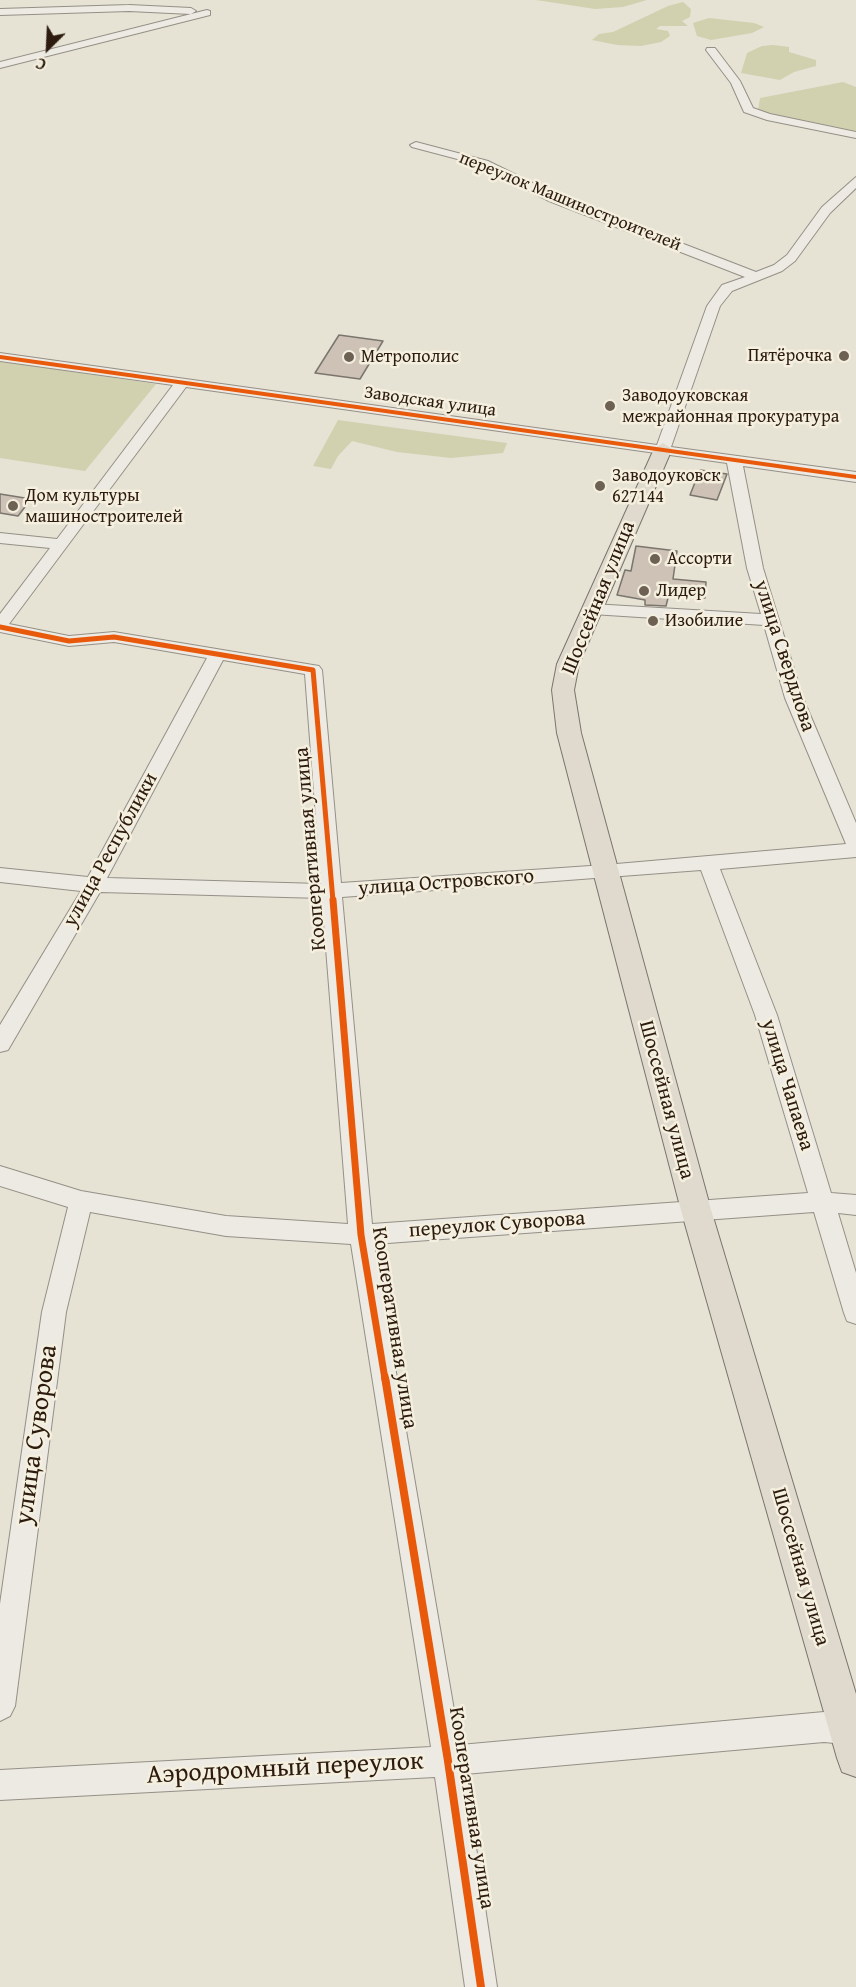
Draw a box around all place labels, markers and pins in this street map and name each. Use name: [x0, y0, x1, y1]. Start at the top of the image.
place label: Пятёрочка: [748, 345, 832, 367]
place label: Метрополис: [361, 346, 459, 368]
marker: Пятёрочка: [837, 349, 851, 363]
marker: Метрополис: [342, 350, 356, 364]
place label: Заводоуковская межрайонная прокуратура: [622, 385, 839, 428]
marker: Заводоуковская межрайонная прокуратура: [603, 399, 617, 413]
place label: Заводоуковск 627144: [612, 465, 721, 508]
marker: Заводоуковск 627144: [593, 479, 607, 493]
place label: Дом культуры машиностроителей: [25, 485, 183, 528]
marker: Дом культуры машиностроителей: [6, 499, 20, 513]
place label: Ассорти: [667, 548, 732, 570]
marker: Ассорти: [648, 552, 662, 566]
place label: Лидер: [656, 580, 706, 602]
marker: Лидер: [637, 584, 651, 598]
place label: Изобилие: [665, 610, 743, 632]
marker: Изобилие: [646, 614, 660, 628]

